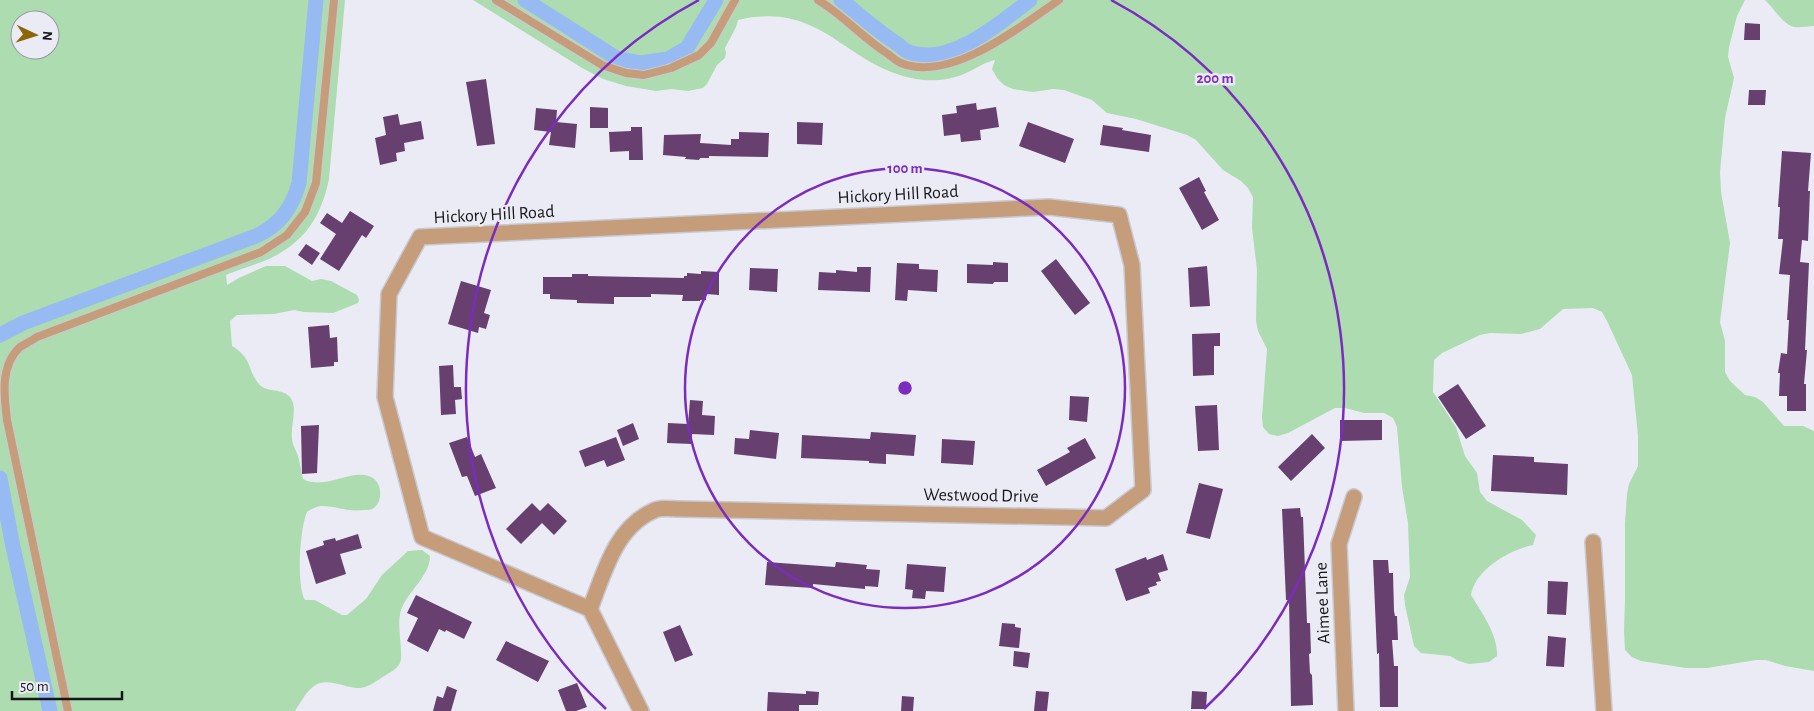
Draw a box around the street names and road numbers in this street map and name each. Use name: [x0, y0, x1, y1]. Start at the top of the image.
street label: Hickory Hill Road: [837, 183, 959, 207]
street label: Hickory Hill Road: [433, 203, 555, 227]
street label: Westwood Drive: [923, 486, 1039, 506]
street label: Aimee Lane: [1313, 562, 1333, 644]

